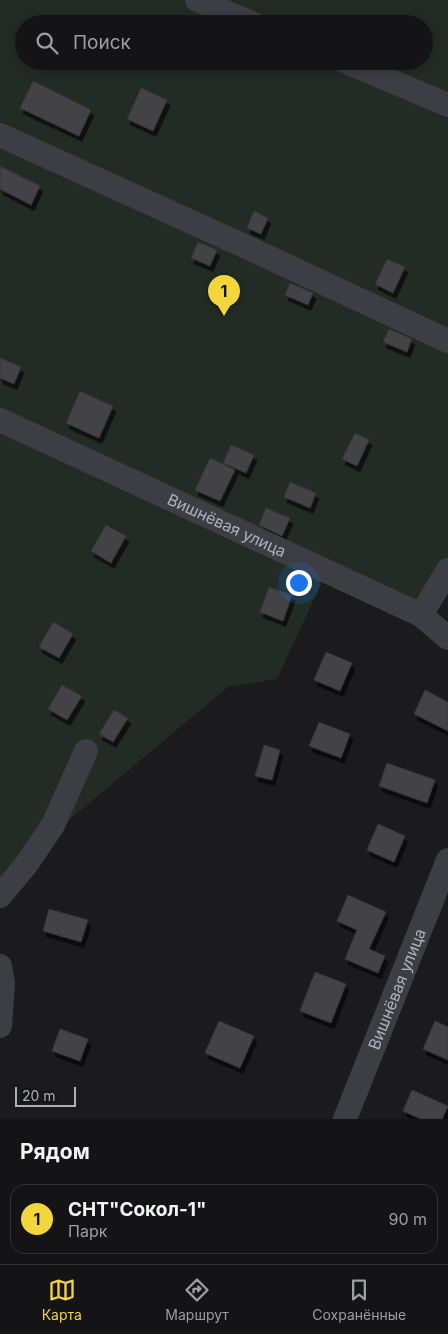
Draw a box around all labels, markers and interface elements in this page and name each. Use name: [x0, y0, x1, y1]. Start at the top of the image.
search box: [15, 15, 433, 70]
icon: search: [33, 29, 61, 57]
text: Поиск: [73, 31, 131, 54]
pin: 1: [208, 275, 240, 316]
street label: Вишнёвая улица: [164, 489, 289, 561]
your location: [286, 570, 312, 596]
street label: Вишнёвая улица: [364, 925, 430, 1052]
scale bar: [15, 1084, 76, 1107]
text: 20 m: [22, 1087, 56, 1104]
text: Рядом: [20, 1139, 90, 1164]
text: СНТ"Сокол-1": [68, 1198, 206, 1221]
text: 1: [34, 1209, 40, 1229]
text: 90 m: [388, 1209, 427, 1229]
text: Парк: [68, 1221, 107, 1241]
tab: Карта: [42, 1276, 82, 1323]
tab: Маршрут: [165, 1276, 229, 1323]
tab: Сохранённые: [312, 1276, 406, 1323]

